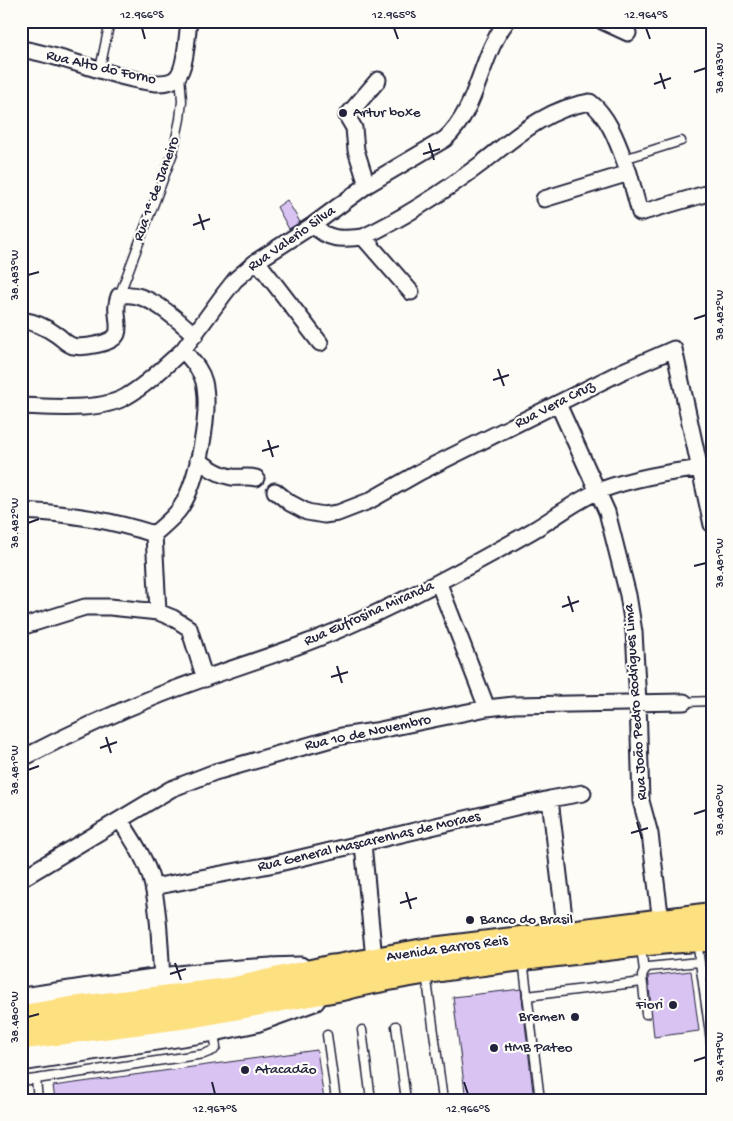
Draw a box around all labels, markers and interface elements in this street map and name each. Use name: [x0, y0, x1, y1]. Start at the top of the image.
text: 12.966°S: [119, 9, 164, 23]
text: 12.965°S: [371, 9, 416, 23]
text: 12.964°S: [623, 9, 668, 23]
text: 38.483°W: [714, 43, 728, 94]
street label: Rua Alto do Forno: [44, 47, 158, 89]
place label: Artur boxe: [353, 104, 421, 122]
marker: Artur boxe: [337, 107, 349, 119]
street label: Rua 1ª de Janeiro: [130, 134, 184, 244]
street label: Rua Valerio Silva: [245, 202, 340, 276]
text: 38.483°W: [9, 250, 23, 301]
text: 38.482°W: [714, 290, 728, 341]
street label: Rua Vera Cruz: [512, 377, 598, 433]
text: 38.482°W: [9, 498, 23, 549]
text: 38.481°W: [714, 538, 728, 589]
street label: Rua Eufrosina Miranda: [301, 577, 437, 651]
street label: Rua João Pedro Rodrigues Lima: [620, 603, 652, 801]
street label: Rua 10 de Novembro: [303, 711, 433, 755]
text: 38.481°W: [9, 745, 23, 796]
text: 38.480°W: [714, 784, 728, 837]
street label: Rua General Mascarenhas de Moraes: [256, 807, 482, 876]
place label: Banco do Brasil: [479, 911, 573, 929]
marker: Banco do Brasil: [464, 914, 476, 926]
street label: Avenida Barros Reis: [385, 932, 509, 966]
text: 38.480°W: [9, 991, 23, 1044]
place label: Fiori: [635, 996, 663, 1014]
marker: Fiori: [667, 999, 679, 1011]
place label: Bremen: [518, 1008, 565, 1026]
marker: Bremen: [569, 1011, 581, 1023]
text: 38.479°W: [714, 1032, 728, 1083]
place label: HMB Pateo: [504, 1039, 573, 1057]
marker: HMB Pateo: [488, 1042, 500, 1054]
place label: Atacadão: [255, 1061, 317, 1079]
marker: Atacadão: [239, 1064, 251, 1076]
text: 12.967°S: [192, 1103, 237, 1117]
text: 12.966°S: [445, 1103, 490, 1117]

